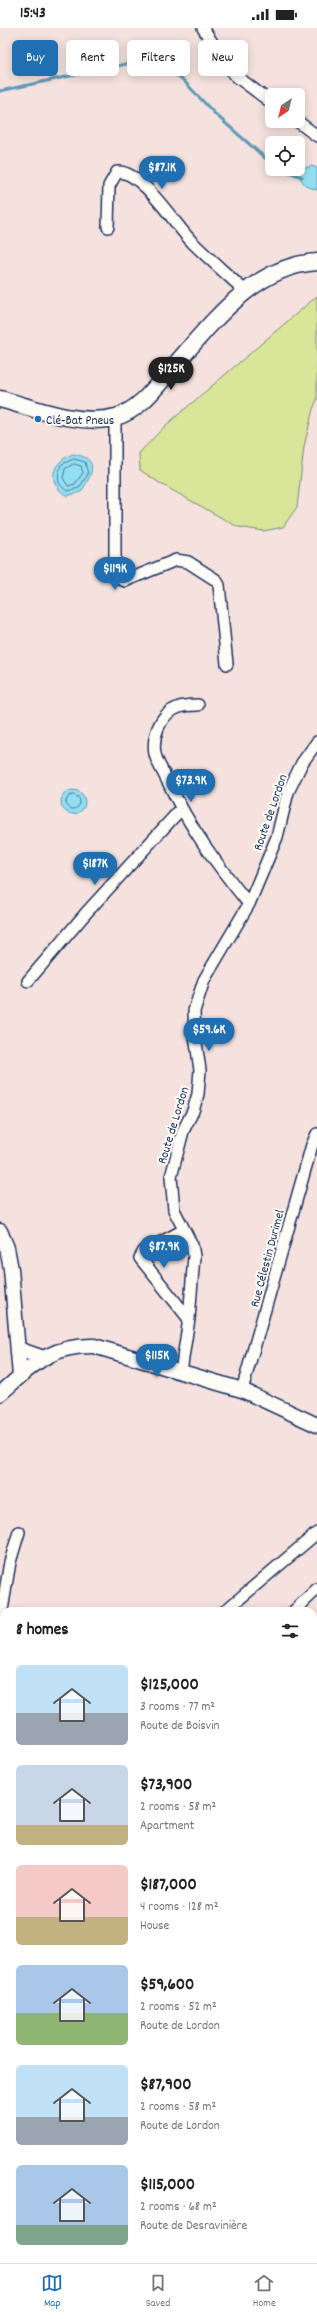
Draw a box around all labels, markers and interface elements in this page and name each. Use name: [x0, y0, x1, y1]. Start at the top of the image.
text: 15:43: [20, 3, 46, 25]
chip: Buy: [12, 40, 58, 76]
chip: Rent: [66, 40, 119, 76]
chip: Filters: [127, 40, 190, 76]
chip: New: [198, 40, 248, 76]
north arrow: [265, 88, 305, 128]
map controls: [265, 88, 305, 176]
button: locate: [265, 136, 305, 176]
pin: $87.1K: [129, 156, 195, 190]
text: $87.1K: [148, 159, 176, 178]
pin: $125K: [143, 357, 199, 391]
text: $125K: [157, 360, 185, 379]
place label: Clé-Bat Pneus: [46, 412, 114, 431]
marker: Clé-Bat Pneus: [33, 414, 43, 424]
pin: $119K: [87, 557, 143, 591]
text: $119K: [103, 560, 127, 579]
pin: $73.9K: [158, 769, 224, 803]
text: $73.9K: [175, 772, 207, 791]
street label: Route de Lordon: [249, 772, 293, 854]
pin: $187K: [67, 852, 123, 886]
text: $187K: [82, 855, 108, 874]
pin: $59.6K: [176, 1018, 242, 1052]
text: $59.6K: [192, 1021, 226, 1040]
street label: Route de Lordon: [154, 1085, 195, 1167]
street label: Rue Célestin Durimel: [246, 1208, 291, 1310]
pin: $87.9K: [131, 1235, 197, 1269]
text: $87.9K: [149, 1238, 179, 1257]
pin: $115K: [129, 1344, 185, 1378]
text: $115K: [145, 1347, 169, 1366]
text: 8 homes: [16, 1619, 68, 1643]
icon: filters: [279, 1620, 301, 1642]
text: $125,000: [140, 1674, 199, 1698]
icon: home: [48, 1681, 96, 1729]
text: 3 rooms · 77 m²: [140, 1698, 215, 1717]
text: Route de Boisvin: [140, 1717, 220, 1736]
text: $73,900: [140, 1774, 192, 1798]
icon: home: [48, 1781, 96, 1829]
text: 2 rooms · 58 m²: [140, 1798, 216, 1817]
text: Apartment: [140, 1817, 194, 1836]
text: $187,000: [140, 1874, 197, 1898]
icon: home: [48, 1881, 96, 1929]
text: 4 rooms · 128 m²: [140, 1898, 218, 1917]
text: House: [140, 1917, 169, 1936]
text: $59,600: [140, 1974, 194, 1998]
icon: home: [48, 1981, 96, 2029]
text: 2 rooms · 52 m²: [140, 1998, 217, 2017]
text: Route de Lordon: [140, 2017, 220, 2036]
text: $87,900: [140, 2074, 192, 2098]
icon: home: [48, 2081, 96, 2129]
text: 2 rooms · 58 m²: [140, 2098, 216, 2117]
text: Route de Lordon: [140, 2117, 220, 2136]
text: $115,000: [140, 2174, 195, 2198]
icon: home: [48, 2181, 96, 2229]
text: 2 rooms · 68 m²: [140, 2198, 217, 2217]
text: Route de Desravinière: [140, 2217, 247, 2236]
tab: Map: [41, 2272, 63, 2312]
tab: Saved: [146, 2272, 170, 2312]
tab: Home: [253, 2272, 276, 2312]

